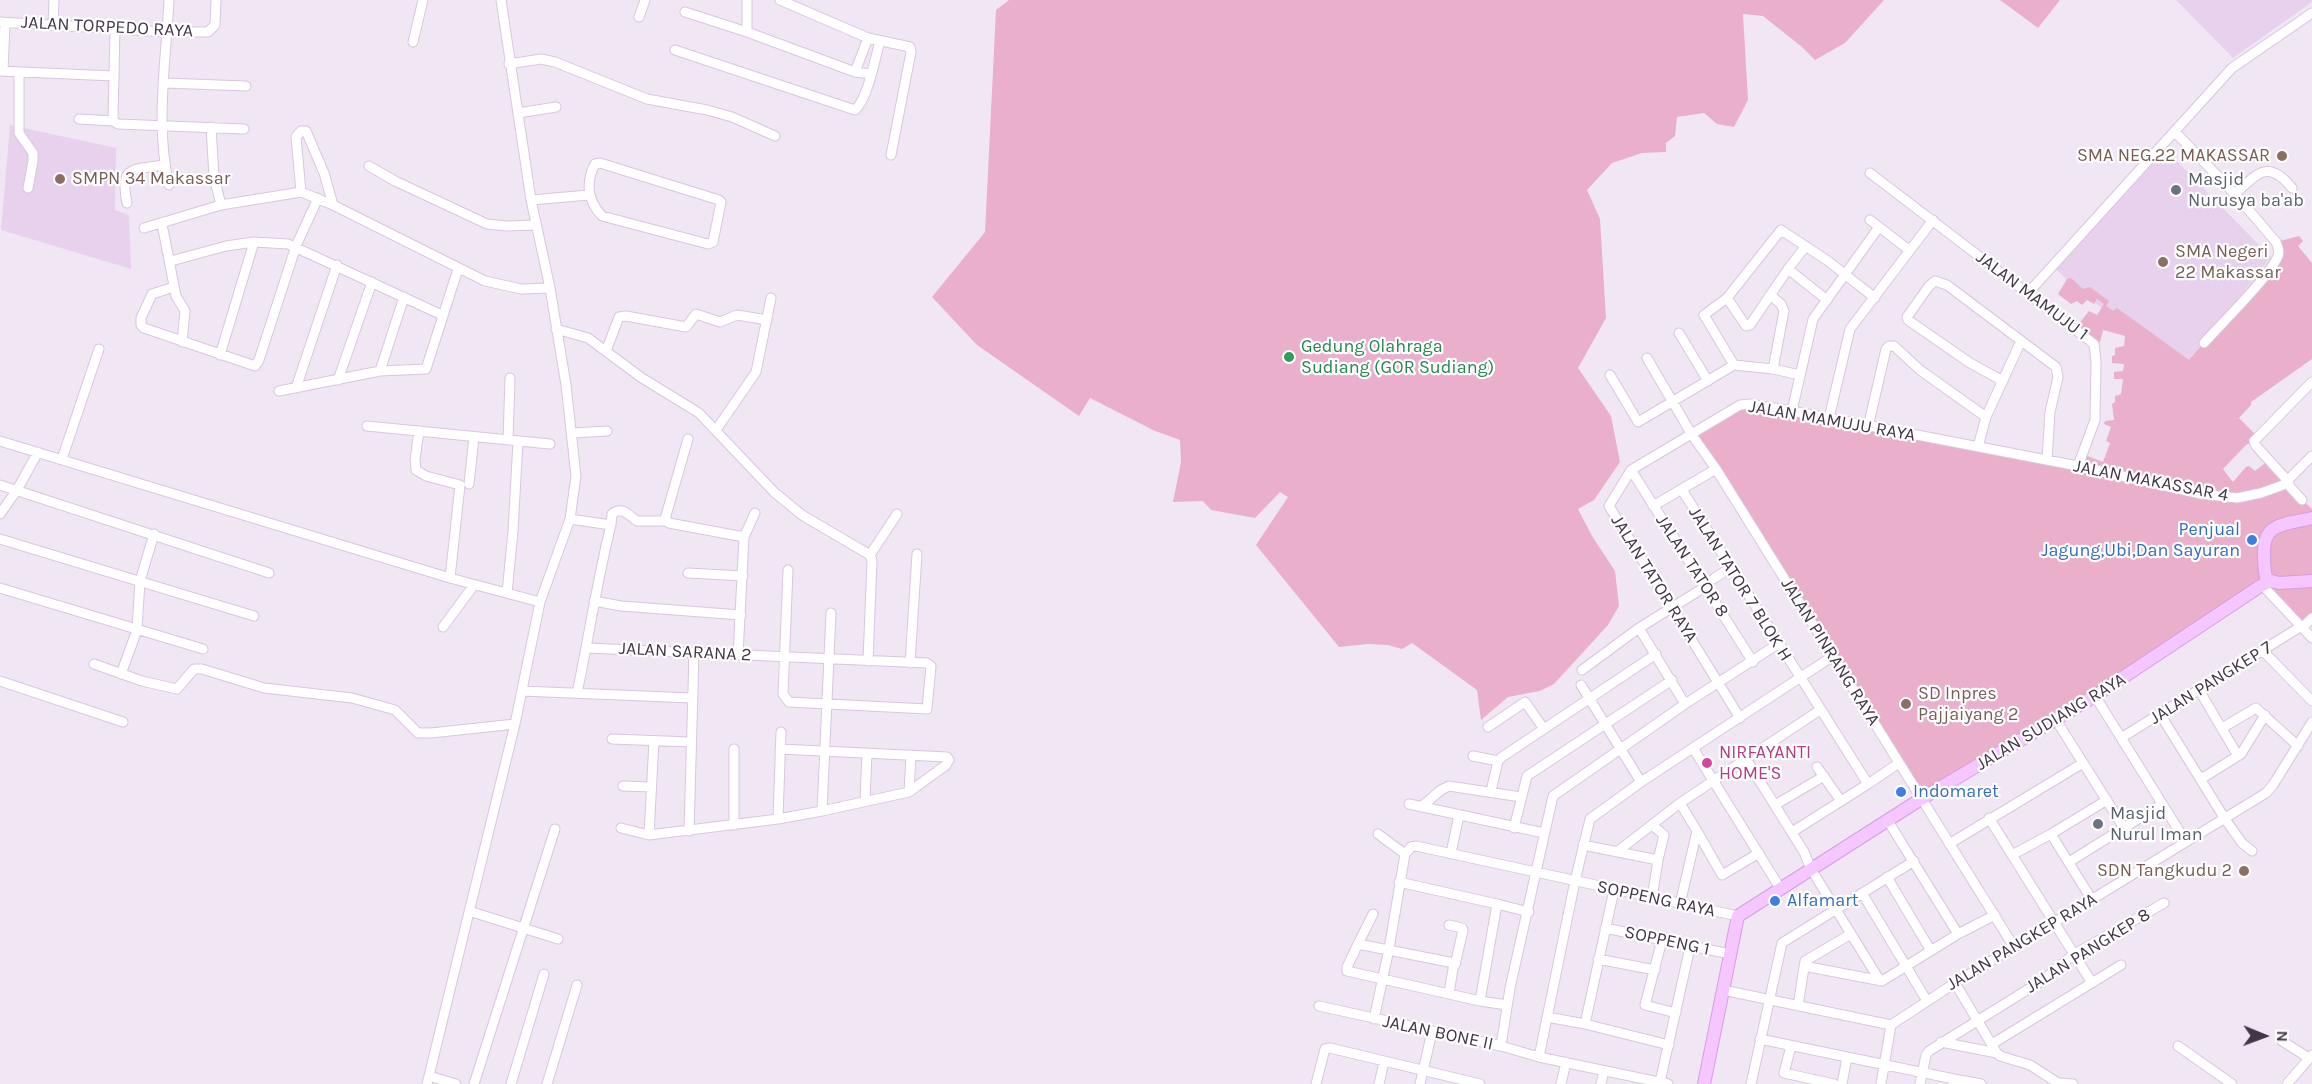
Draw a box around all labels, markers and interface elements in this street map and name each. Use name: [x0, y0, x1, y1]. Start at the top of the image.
street label: JALAN TORPEDO RAYA: [20, 12, 194, 42]
place label: SMA NEG.22 MAKASSAR: [2077, 145, 2270, 167]
marker: SMA NEG.22 MAKASSAR: [2275, 149, 2289, 163]
place label: SMPN 34 Makassar: [72, 168, 230, 190]
place label: Masjid Nurusya ba'ab: [2188, 169, 2304, 212]
marker: SMPN 34 Makassar: [53, 172, 67, 186]
marker: Masjid Nurusya ba'ab: [2169, 183, 2183, 197]
place label: SMA Negeri 22 Makassar: [2175, 241, 2281, 284]
street label: JALAN MAMUJU 1: [1972, 247, 2092, 345]
marker: SMA Negeri 22 Makassar: [2156, 255, 2170, 269]
place label: Gedung Olahraga Sudiang (GOR Sudiang): [1301, 336, 1494, 378]
marker: Gedung Olahraga Sudiang (GOR Sudiang): [1282, 350, 1296, 364]
street label: JALAN MAMUJU RAYA: [1747, 396, 1917, 446]
street label: JALAN MAKASSAR 4: [2072, 455, 2230, 507]
street label: JALAN TATOR 7 BLOK H: [1684, 503, 1796, 665]
street label: JALAN TATOR RAYA: [1606, 511, 1702, 647]
street label: JALAN TATOR 8: [1651, 511, 1733, 621]
place label: Penjual Jagung,Ubi,Dan Sayuran: [2041, 519, 2240, 562]
marker: Penjual Jagung,Ubi,Dan Sayuran: [2245, 533, 2259, 547]
street label: JALAN PINRANG RAYA: [1776, 574, 1884, 730]
street label: JALAN PANGKEP 7: [2146, 637, 2276, 729]
street label: JALAN SARANA 2: [618, 638, 752, 666]
street label: JALAN SUDIANG RAYA: [1972, 669, 2130, 775]
place label: SD Inpres Pajjaiyang 2: [1918, 683, 2018, 726]
marker: SD Inpres Pajjaiyang 2: [1899, 697, 1913, 711]
place label: NIRFAYANTI HOME'S: [1719, 742, 1811, 784]
marker: NIRFAYANTI HOME'S: [1700, 756, 1714, 770]
place label: Indomaret: [1913, 781, 1999, 803]
marker: Indomaret: [1894, 785, 1908, 799]
place label: Masjid Nurul Iman: [2110, 803, 2203, 846]
marker: Masjid Nurul Iman: [2091, 817, 2105, 831]
place label: SDN Tangkudu 2: [2097, 860, 2232, 882]
marker: SDN Tangkudu 2: [2237, 864, 2251, 878]
street label: SOPPENG RAYA: [1595, 876, 1717, 922]
street label: JALAN PANGKEP RAYA: [1943, 889, 2101, 995]
place label: Alfamart: [1787, 890, 1858, 912]
marker: Alfamart: [1768, 894, 1782, 908]
street label: JALAN PANGKEP 8: [2022, 904, 2154, 998]
street label: SOPPENG 1: [1622, 921, 1712, 961]
north arrow: [2234, 1006, 2294, 1066]
street label: JALAN BONE II: [1381, 1011, 1495, 1055]
text: N: [2273, 1030, 2292, 1042]

